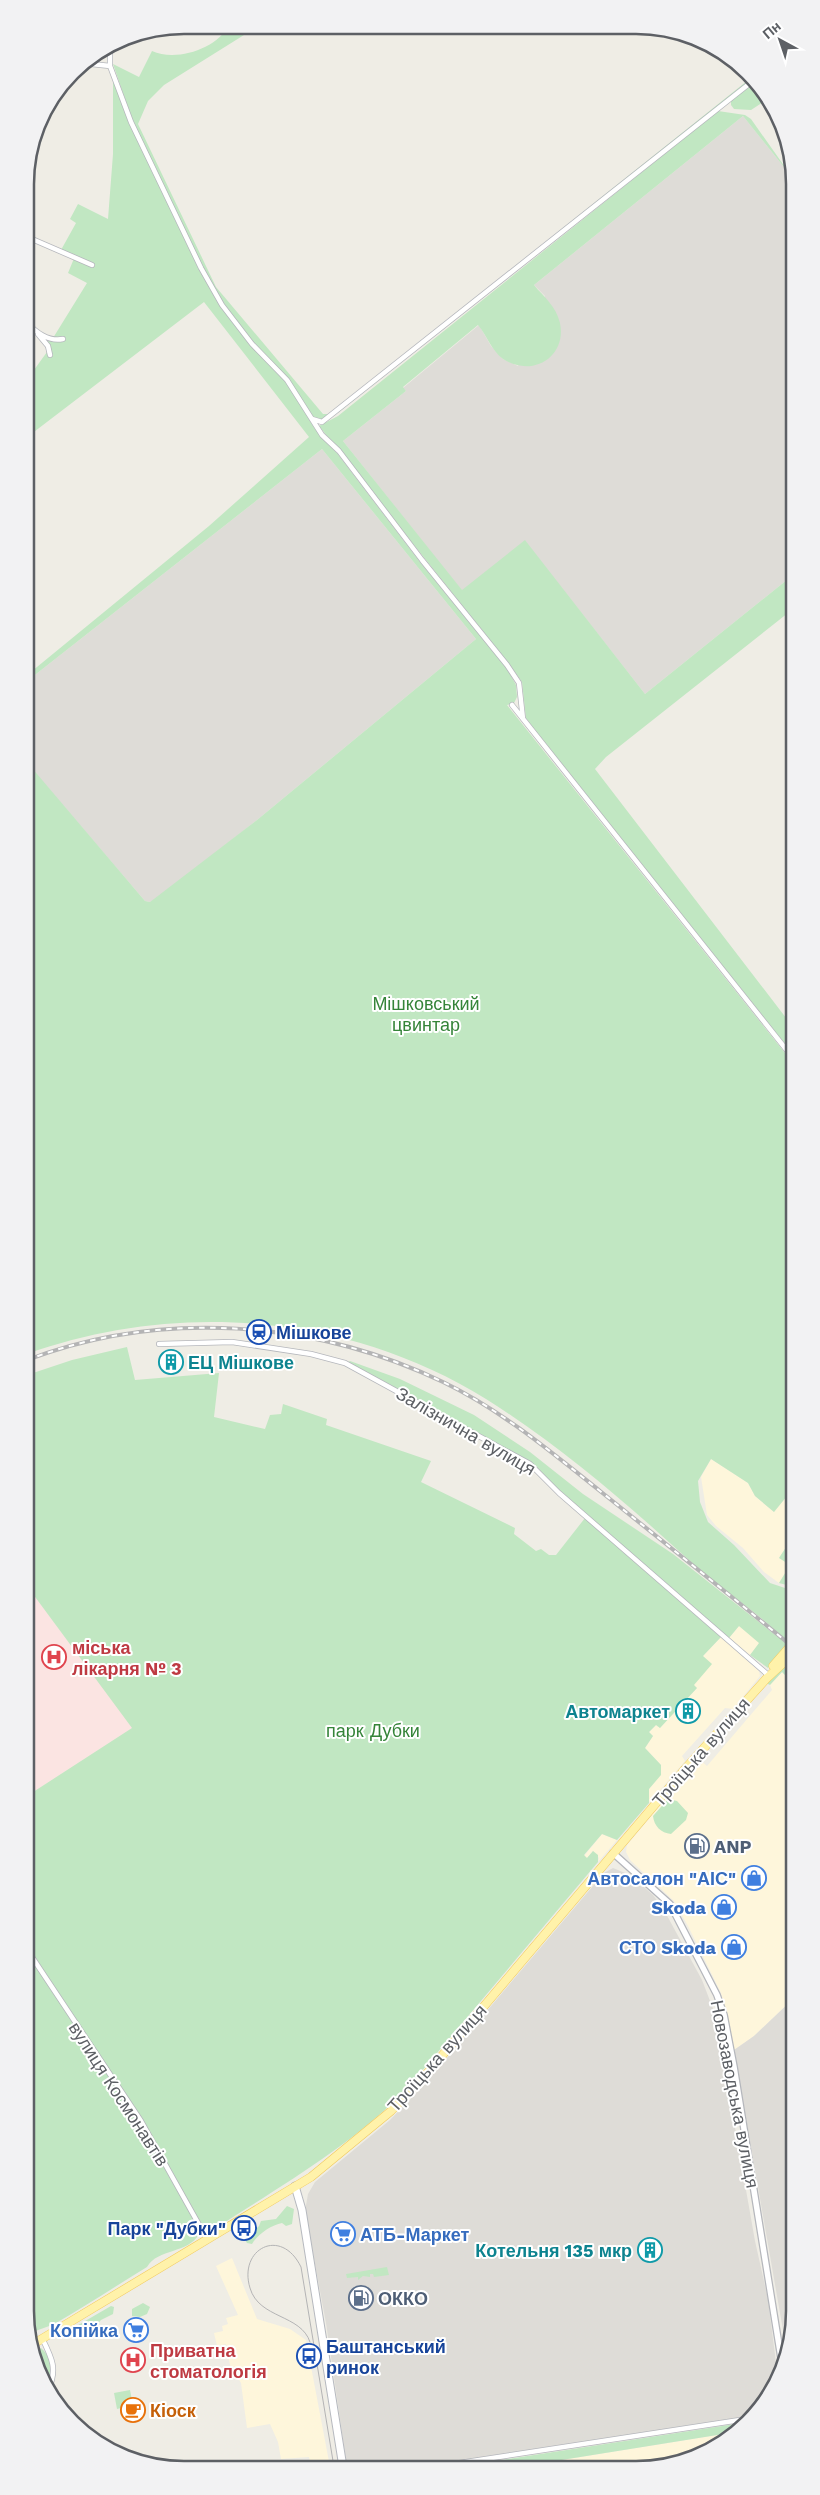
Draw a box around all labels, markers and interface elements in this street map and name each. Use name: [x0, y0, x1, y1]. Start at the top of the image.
north arrow: [755, 15, 805, 65]
text: Пн: [759, 18, 784, 42]
park label: Мішковський цвинтар: [372, 993, 480, 1035]
station icon: Мішкове: [246, 1319, 272, 1345]
place label: Мішкове: [276, 1322, 352, 1343]
building icon: ЕЦ Мішкове: [158, 1349, 184, 1375]
place label: ЕЦ Мішкове: [188, 1352, 294, 1373]
street label: Залізнична вулиця: [393, 1383, 539, 1479]
place label: міська лікарня № 3: [72, 1637, 182, 1679]
hospital icon: міська лікарня № 3: [41, 1644, 67, 1670]
street label: Троїцька вулиця: [648, 1693, 754, 1811]
building icon: Автомаркет: [675, 1698, 701, 1724]
place label: Автомаркет: [565, 1701, 670, 1722]
park label: парк Дубки: [326, 1720, 420, 1741]
fuel station icon: ANP: [684, 1833, 710, 1859]
place label: ANP: [714, 1836, 752, 1857]
shop icon: Автосалон "АІС": [741, 1865, 767, 1891]
place label: Автосалон "АІС": [587, 1868, 736, 1889]
shop icon: Skoda: [711, 1894, 737, 1920]
place label: Skoda: [651, 1897, 707, 1918]
shop icon: СТО Skoda: [721, 1934, 747, 1960]
place label: СТО Skoda: [619, 1937, 717, 1958]
street label: Новозаводська вулиця: [706, 1998, 764, 2190]
street label: Троїцька вулиця: [383, 2000, 491, 2116]
street label: вулиця Космонавтів: [65, 2018, 173, 2170]
bus stop icon: Парк "Дубки": [231, 2215, 257, 2241]
place label: Парк "Дубки": [108, 2218, 226, 2239]
supermarket icon: АТБ-Маркет: [330, 2221, 356, 2247]
place label: АТБ-Маркет: [360, 2224, 470, 2245]
building icon: Котельня 135 мкр: [637, 2237, 663, 2263]
place label: Котельня 135 мкр: [475, 2240, 632, 2261]
fuel station icon: ОККО: [348, 2285, 374, 2311]
place label: ОККО: [378, 2288, 428, 2309]
supermarket icon: Копійка: [123, 2317, 149, 2343]
place label: Копійка: [50, 2320, 119, 2341]
place label: Баштанський ринок: [326, 2336, 446, 2378]
place label: Приватна стоматологія: [150, 2340, 267, 2382]
bus stop icon: Баштанський ринок: [296, 2343, 322, 2369]
hospital icon: Приватна стоматологія: [120, 2347, 146, 2373]
cafe icon: Кіоск: [120, 2397, 146, 2423]
place label: Кіоск: [150, 2400, 197, 2421]

